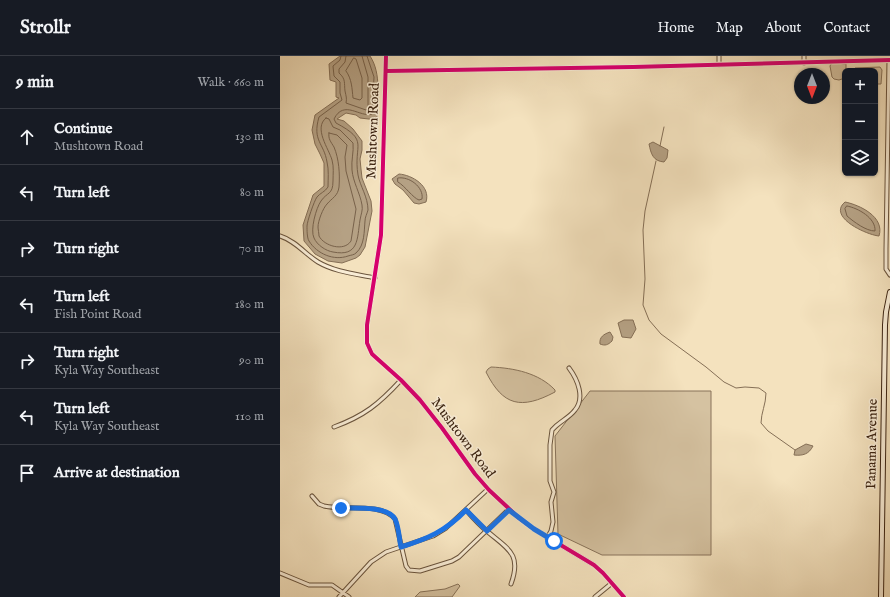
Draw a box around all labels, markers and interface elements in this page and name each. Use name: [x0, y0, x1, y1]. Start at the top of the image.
text: Strollr: [20, 16, 71, 40]
text: Home: [658, 19, 694, 37]
text: Map: [716, 19, 743, 37]
text: About: [765, 19, 801, 37]
text: Contact: [823, 19, 870, 37]
north arrow: [794, 68, 830, 104]
map controls: [842, 68, 878, 176]
button: +: [842, 68, 878, 104]
text: 9 min: [16, 72, 54, 93]
text: Walk · 660 m: [198, 74, 264, 91]
street label: Mushtown Road: [362, 82, 384, 179]
button: −: [842, 104, 878, 140]
text: Continue: [54, 119, 112, 138]
icon: ahead: [16, 126, 38, 148]
text: 130 m: [235, 128, 264, 145]
text: Mushtown Road: [54, 138, 143, 155]
button: layers: [842, 140, 878, 176]
icon: left: [16, 182, 38, 204]
text: Turn left: [54, 183, 110, 202]
text: 80 m: [240, 184, 264, 201]
icon: right: [16, 238, 38, 260]
text: Turn right: [54, 239, 119, 258]
text: 70 m: [239, 240, 264, 257]
text: Turn left: [54, 287, 110, 306]
icon: left: [16, 294, 38, 316]
text: 180 m: [235, 296, 264, 313]
text: Fish Point Road: [54, 306, 141, 323]
text: Turn right: [54, 343, 119, 362]
icon: right: [16, 350, 38, 372]
text: 90 m: [239, 352, 264, 369]
text: Kyla Way Southeast: [54, 362, 160, 379]
street label: Mushtown Road: [427, 394, 499, 482]
street label: Panama Avenue: [862, 398, 882, 489]
text: Turn left: [54, 399, 110, 418]
icon: left: [16, 406, 38, 428]
text: 110 m: [235, 408, 264, 425]
text: Kyla Way Southeast: [54, 418, 160, 435]
icon: arrive: [16, 462, 38, 484]
text: Arrive at destination: [54, 463, 180, 482]
route end: [332, 499, 350, 517]
route start: [545, 532, 563, 550]

